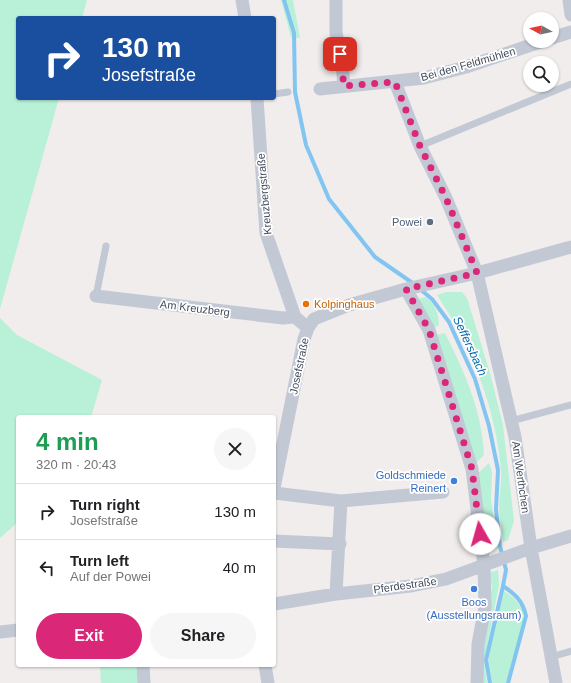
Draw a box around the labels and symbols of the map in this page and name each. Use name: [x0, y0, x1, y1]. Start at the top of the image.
north arrow: [523, 12, 559, 48]
pin: [323, 37, 357, 71]
street label: Bei den Feldmühlen: [419, 45, 517, 83]
street label: Kreuzbergstraße: [254, 153, 274, 235]
place label: Powei: [392, 216, 422, 228]
marker: Powei: [425, 217, 435, 227]
street label: Am Kreuzberg: [159, 298, 231, 318]
place label: Kolpinghaus: [314, 298, 375, 310]
marker: Kolpinghaus: [301, 299, 311, 309]
water label: Seffersbach: [450, 314, 490, 378]
street label: Josefstraße: [287, 337, 311, 395]
street label: Am Werthchen: [510, 440, 532, 514]
place label: Goldschmiede Reinert: [376, 469, 446, 494]
marker: Goldschmiede Reinert: [449, 476, 459, 486]
position arrow: [459, 513, 501, 555]
street label: Pferdestraße: [373, 575, 437, 595]
marker: Boos (Ausstellungsraum): [469, 584, 479, 594]
place label: Boos (Ausstellungsraum): [427, 596, 521, 621]

